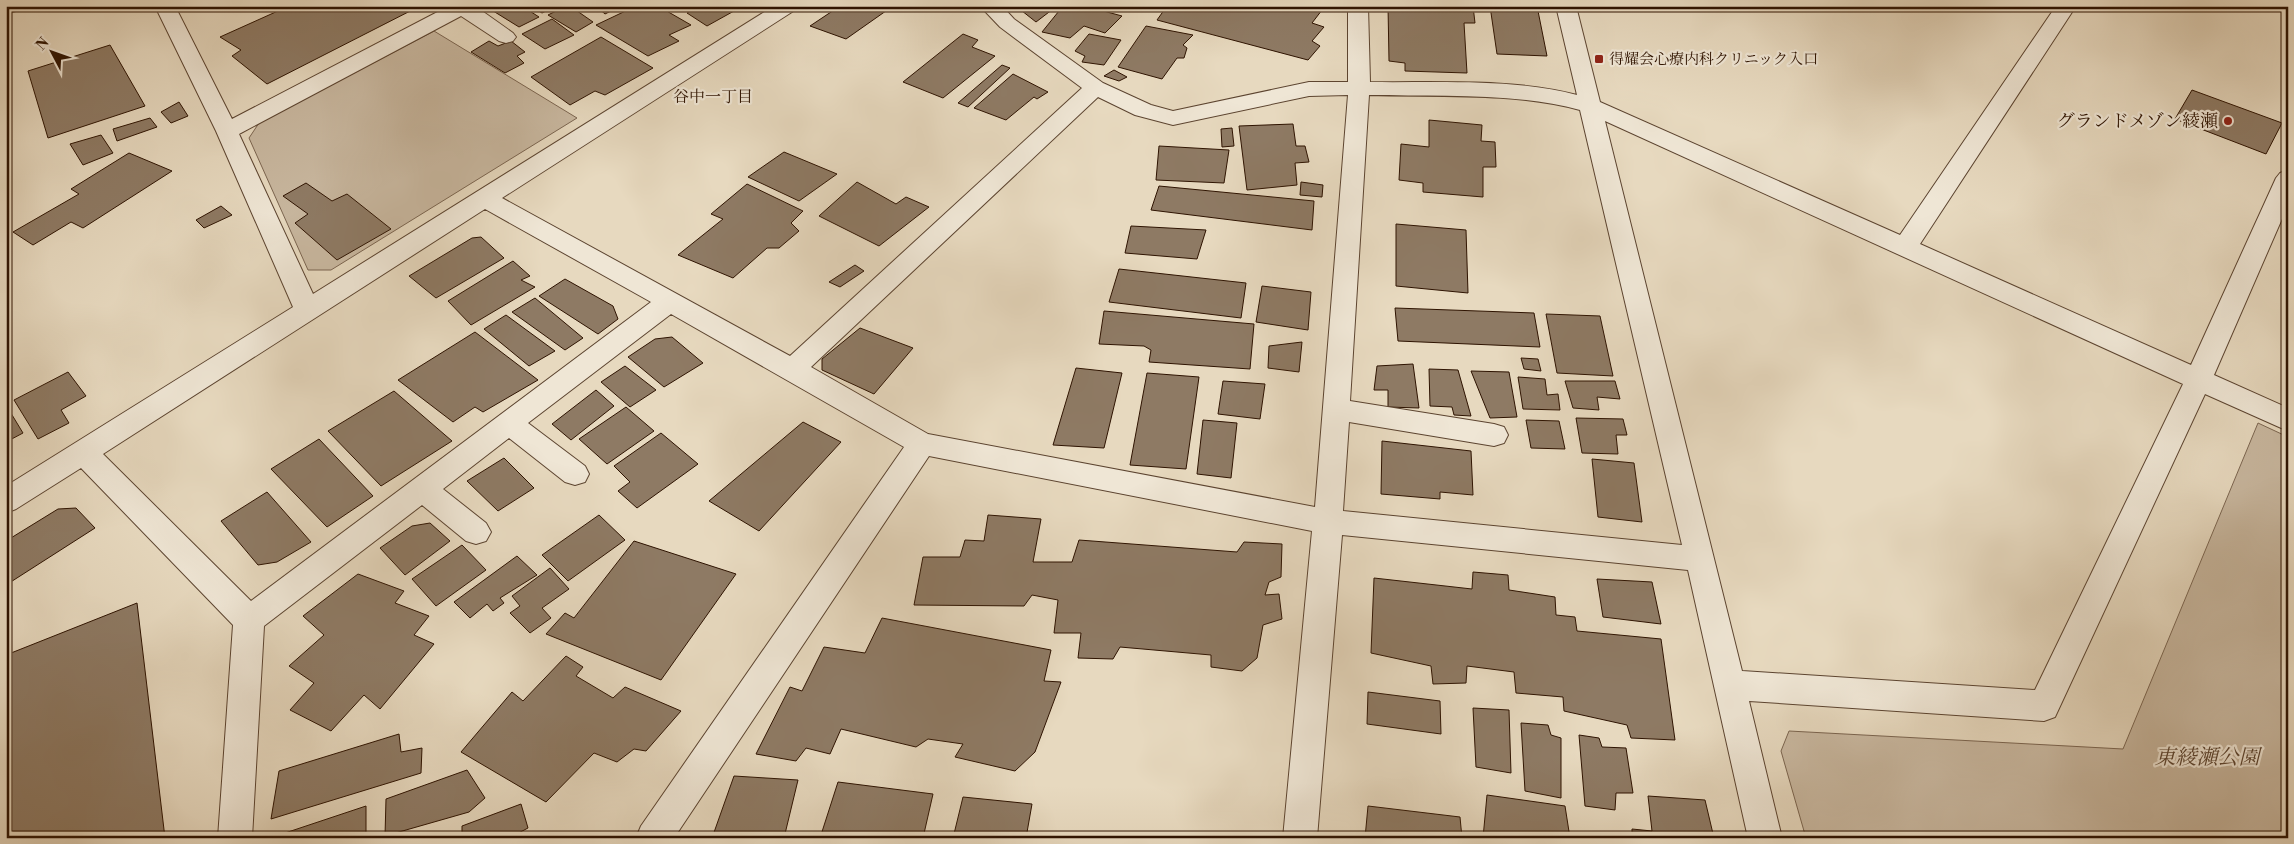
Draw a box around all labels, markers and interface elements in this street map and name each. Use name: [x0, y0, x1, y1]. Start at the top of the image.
north arrow: [28, 28, 78, 78]
text: N: [33, 34, 53, 54]
place label: 得耀会心療内科クリニック入口: [1609, 50, 1818, 69]
marker: 得耀会心療内科クリニック入口: [1593, 53, 1605, 65]
district label: 谷中一丁目: [673, 87, 753, 107]
place label: グランドメゾン綾瀬: [2057, 110, 2218, 133]
marker: グランドメゾン綾瀬: [2222, 115, 2234, 127]
park label: 東綾瀬公園: [2155, 745, 2262, 771]

